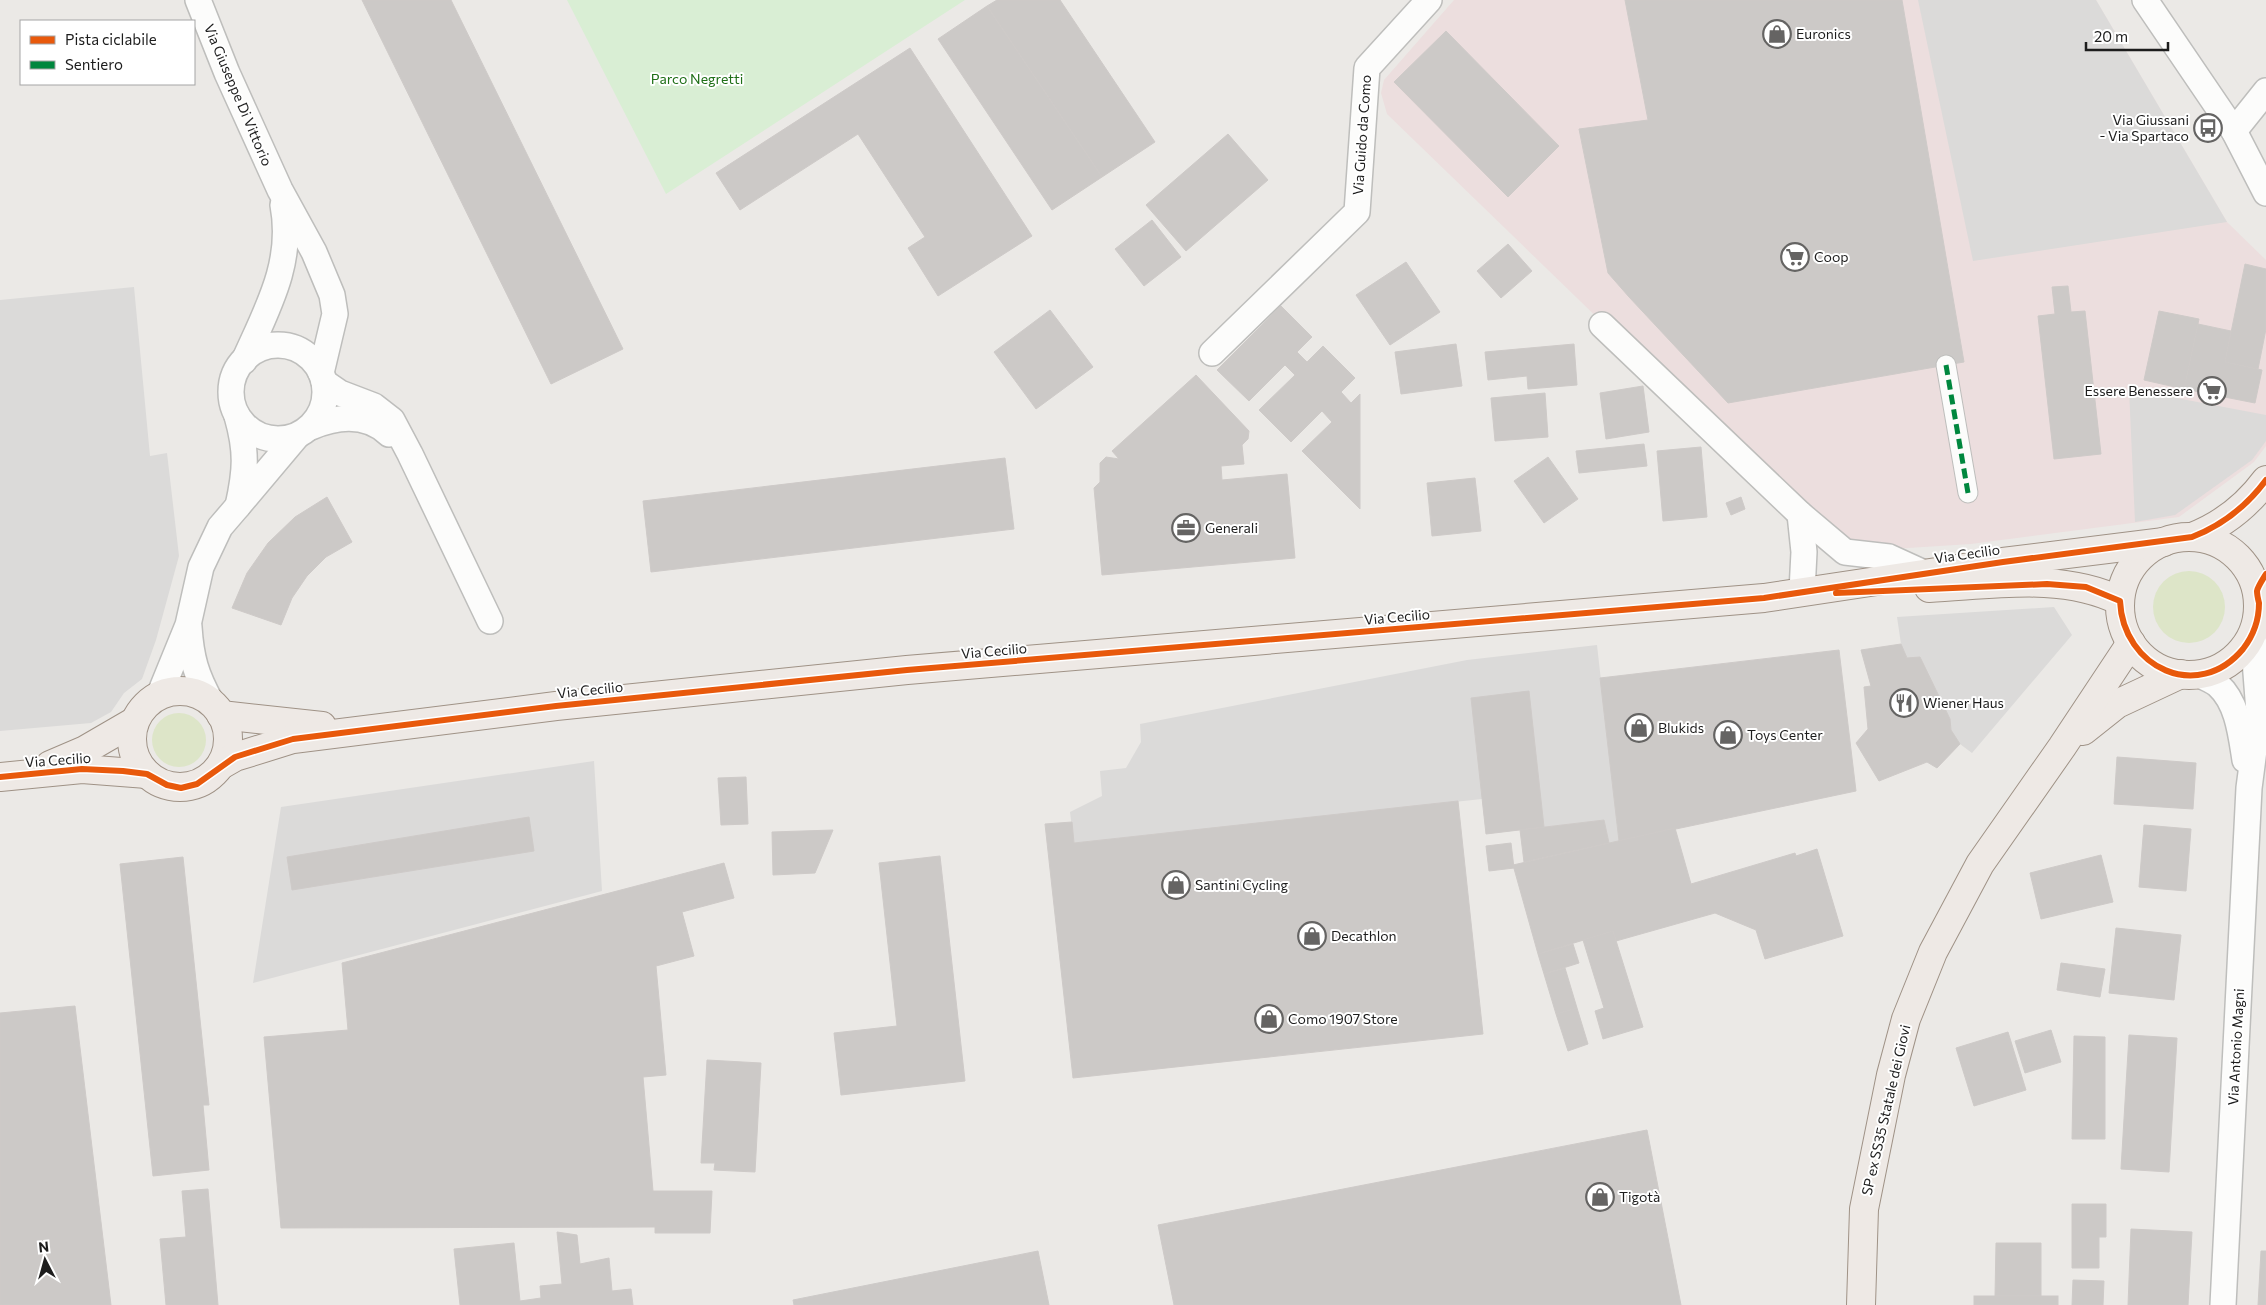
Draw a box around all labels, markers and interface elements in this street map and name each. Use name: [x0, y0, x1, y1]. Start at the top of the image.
shop icon: Euronics: [1762, 19, 1792, 49]
legend: [20, 20, 195, 85]
scale bar: [2086, 20, 2168, 52]
street label: Via Giuseppe Di Vittorio: [201, 21, 276, 168]
place label: Euronics: [1796, 25, 1851, 42]
text: 20 m: [2094, 27, 2128, 45]
text: Pista ciclabile: [65, 30, 157, 48]
text: Sentiero: [65, 55, 123, 73]
park label: Parco Negretti: [651, 70, 743, 87]
street label: Via Guido da Como: [1349, 74, 1374, 196]
place label: Via Giussani - Via Spartaco: [2099, 111, 2189, 144]
bus stop icon: Via Giussani - Via Spartaco: [2193, 113, 2223, 143]
supermarket icon: Coop: [1780, 242, 1810, 272]
place label: Coop: [1814, 248, 1849, 265]
supermarket icon: Essere Benessere: [2197, 376, 2227, 406]
place label: Essere Benessere: [2085, 382, 2193, 399]
office icon: Generali: [1171, 513, 1201, 543]
place label: Generali: [1205, 519, 1258, 536]
street label: Via Cecilio: [1933, 540, 2001, 567]
street label: Via Cecilio: [1363, 605, 1431, 628]
street label: Via Cecilio: [960, 639, 1028, 662]
street label: Via Cecilio: [556, 678, 624, 701]
restaurant icon: Wiener Haus: [1889, 688, 1919, 718]
place label: Wiener Haus: [1923, 694, 2004, 711]
shop icon: Blukids: [1624, 713, 1654, 743]
place label: Blukids: [1658, 719, 1704, 736]
shop icon: Toys Center: [1713, 720, 1743, 750]
place label: Toys Center: [1747, 726, 1823, 743]
street label: Via Cecilio: [24, 749, 92, 770]
shop icon: Santini Cycling: [1161, 870, 1191, 900]
place label: Santini Cycling: [1195, 876, 1289, 893]
shop icon: Decathlon: [1297, 921, 1327, 951]
place label: Decathlon: [1331, 927, 1397, 944]
street label: Via Antonio Magni: [2224, 988, 2247, 1106]
shop icon: Como 1907 Store: [1254, 1004, 1284, 1034]
place label: Como 1907 Store: [1288, 1010, 1398, 1027]
street label: SP ex SS35 Statale dei Giovi: [1858, 1023, 1913, 1197]
shop icon: Tigotà: [1585, 1182, 1615, 1212]
place label: Tigotà: [1619, 1188, 1660, 1205]
north arrow: [20, 1235, 70, 1285]
text: N: [37, 1238, 50, 1256]

